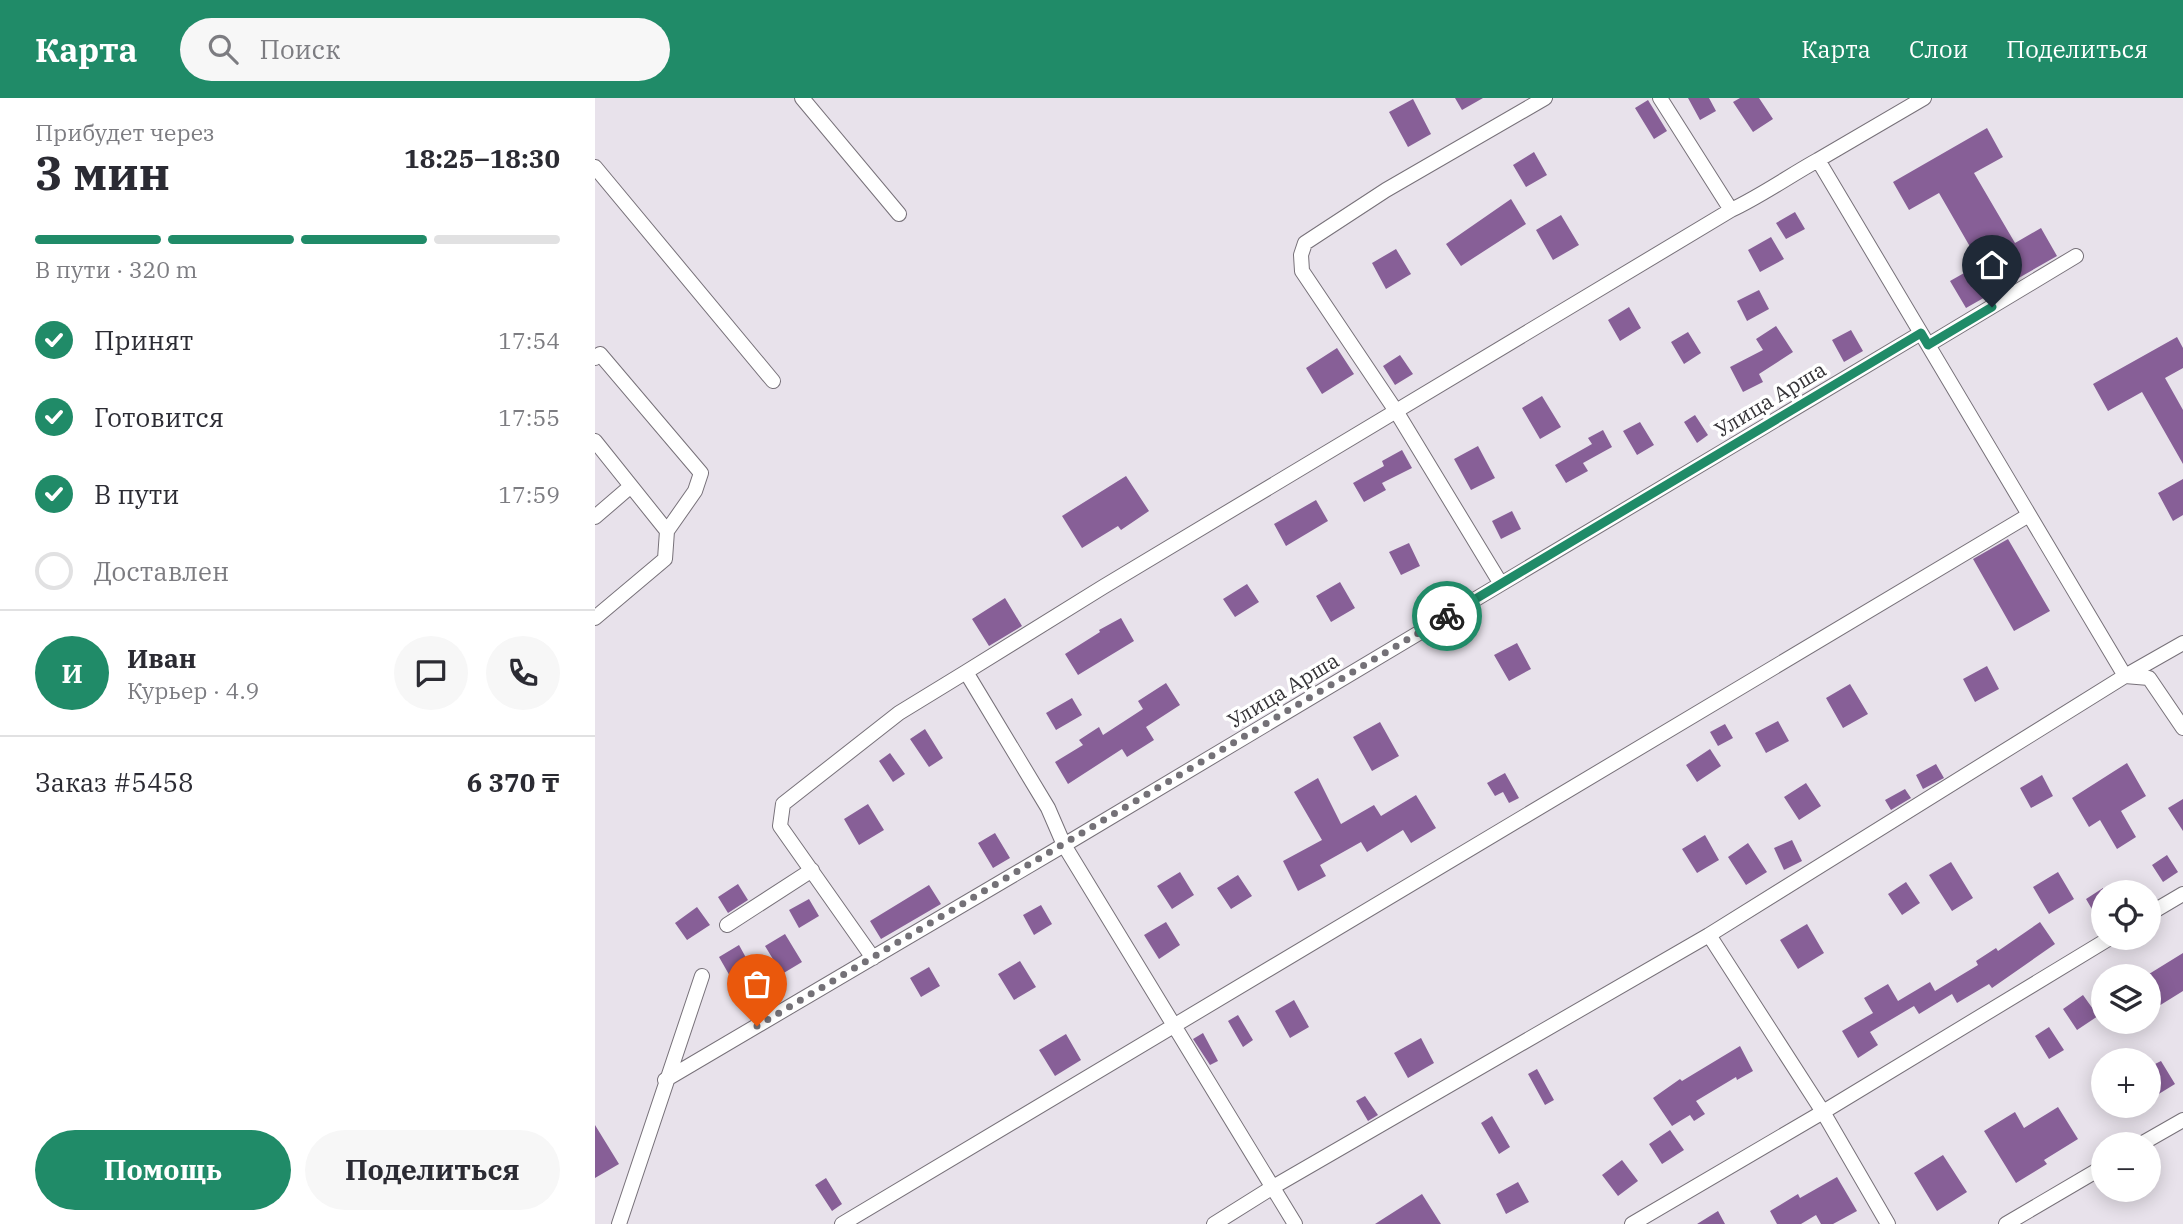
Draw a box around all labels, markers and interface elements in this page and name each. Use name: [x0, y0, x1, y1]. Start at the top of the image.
search box: [180, 18, 670, 81]
text: Карта: [35, 28, 138, 71]
icon: search: [204, 30, 242, 68]
text: Поиск: [260, 32, 340, 66]
text: Карта: [1801, 33, 1871, 65]
text: Слои: [1909, 33, 1968, 65]
text: Поделиться: [2006, 33, 2148, 65]
text: Прибудет через: [35, 117, 215, 147]
text: 18:25–18:30: [404, 141, 560, 175]
text: 3 мин: [35, 143, 170, 203]
pin: [1962, 235, 2022, 307]
icon: home: [1973, 246, 2011, 284]
text: В пути · 320 m: [35, 254, 197, 284]
icon: check: [35, 321, 73, 359]
text: Принят: [94, 323, 193, 357]
text: 17:54: [498, 325, 560, 355]
street label: Улица Арша: [1709, 355, 1831, 443]
icon: check: [35, 398, 73, 436]
text: Готовится: [94, 400, 224, 434]
text: 17:55: [498, 402, 560, 432]
icon: check: [35, 475, 73, 513]
text: В пути: [94, 477, 179, 511]
text: 17:59: [498, 479, 560, 509]
text: Доставлен: [94, 554, 229, 588]
courier: [1412, 581, 1482, 651]
icon: bike: [1428, 597, 1466, 635]
button: chat: [394, 636, 468, 710]
button: phone: [486, 636, 560, 710]
text: Иван: [127, 641, 196, 675]
street label: Улица Арша: [1222, 646, 1344, 734]
text: И: [61, 656, 83, 690]
text: Курьер · 4.9: [127, 675, 259, 705]
text: Заказ #5458: [35, 765, 194, 799]
text: 6 370 ₸: [467, 765, 560, 799]
map controls: [2091, 880, 2161, 1202]
button: locate: [2091, 880, 2161, 950]
pin: [727, 954, 787, 1026]
button: layers: [2091, 964, 2161, 1034]
icon: bag: [738, 965, 776, 1003]
button: +: [2091, 1048, 2161, 1118]
button: Помощь: [35, 1130, 291, 1210]
button: Поделиться: [305, 1130, 560, 1210]
button: −: [2091, 1132, 2161, 1202]

